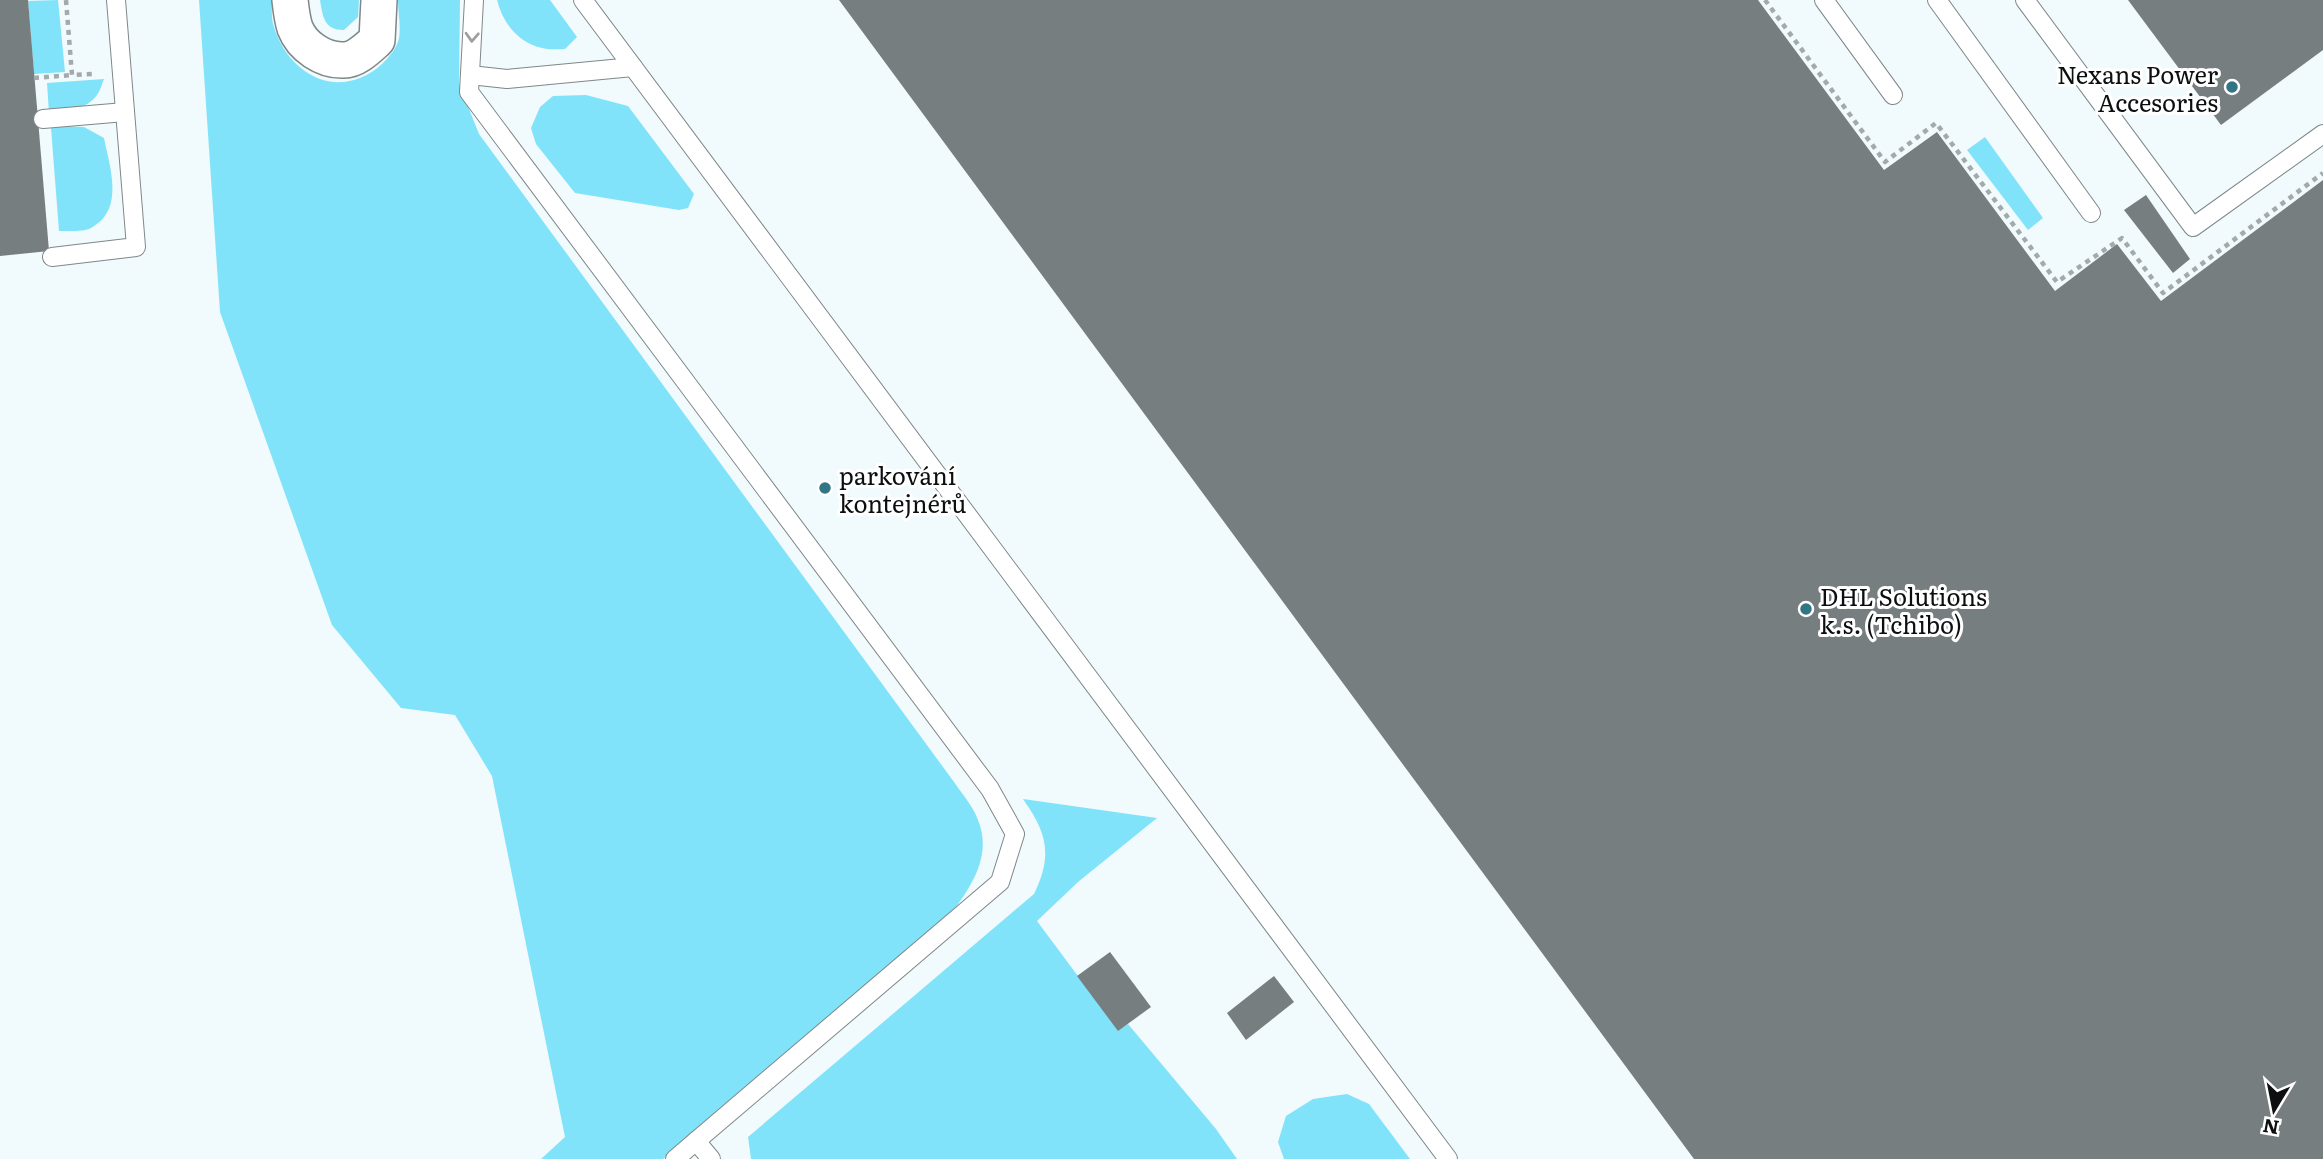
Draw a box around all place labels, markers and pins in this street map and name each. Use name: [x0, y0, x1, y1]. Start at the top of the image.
place label: Nexans Power Accesories: [2057, 56, 2219, 119]
marker: Nexans Power Accesories: [2224, 79, 2240, 95]
place label: parkování kontejnérů: [839, 457, 966, 520]
marker: parkování kontejnérů: [817, 480, 833, 496]
place label: DHL Solutions k.s. (Tchibo): [1820, 578, 1987, 641]
marker: DHL Solutions k.s. (Tchibo): [1798, 601, 1814, 617]

